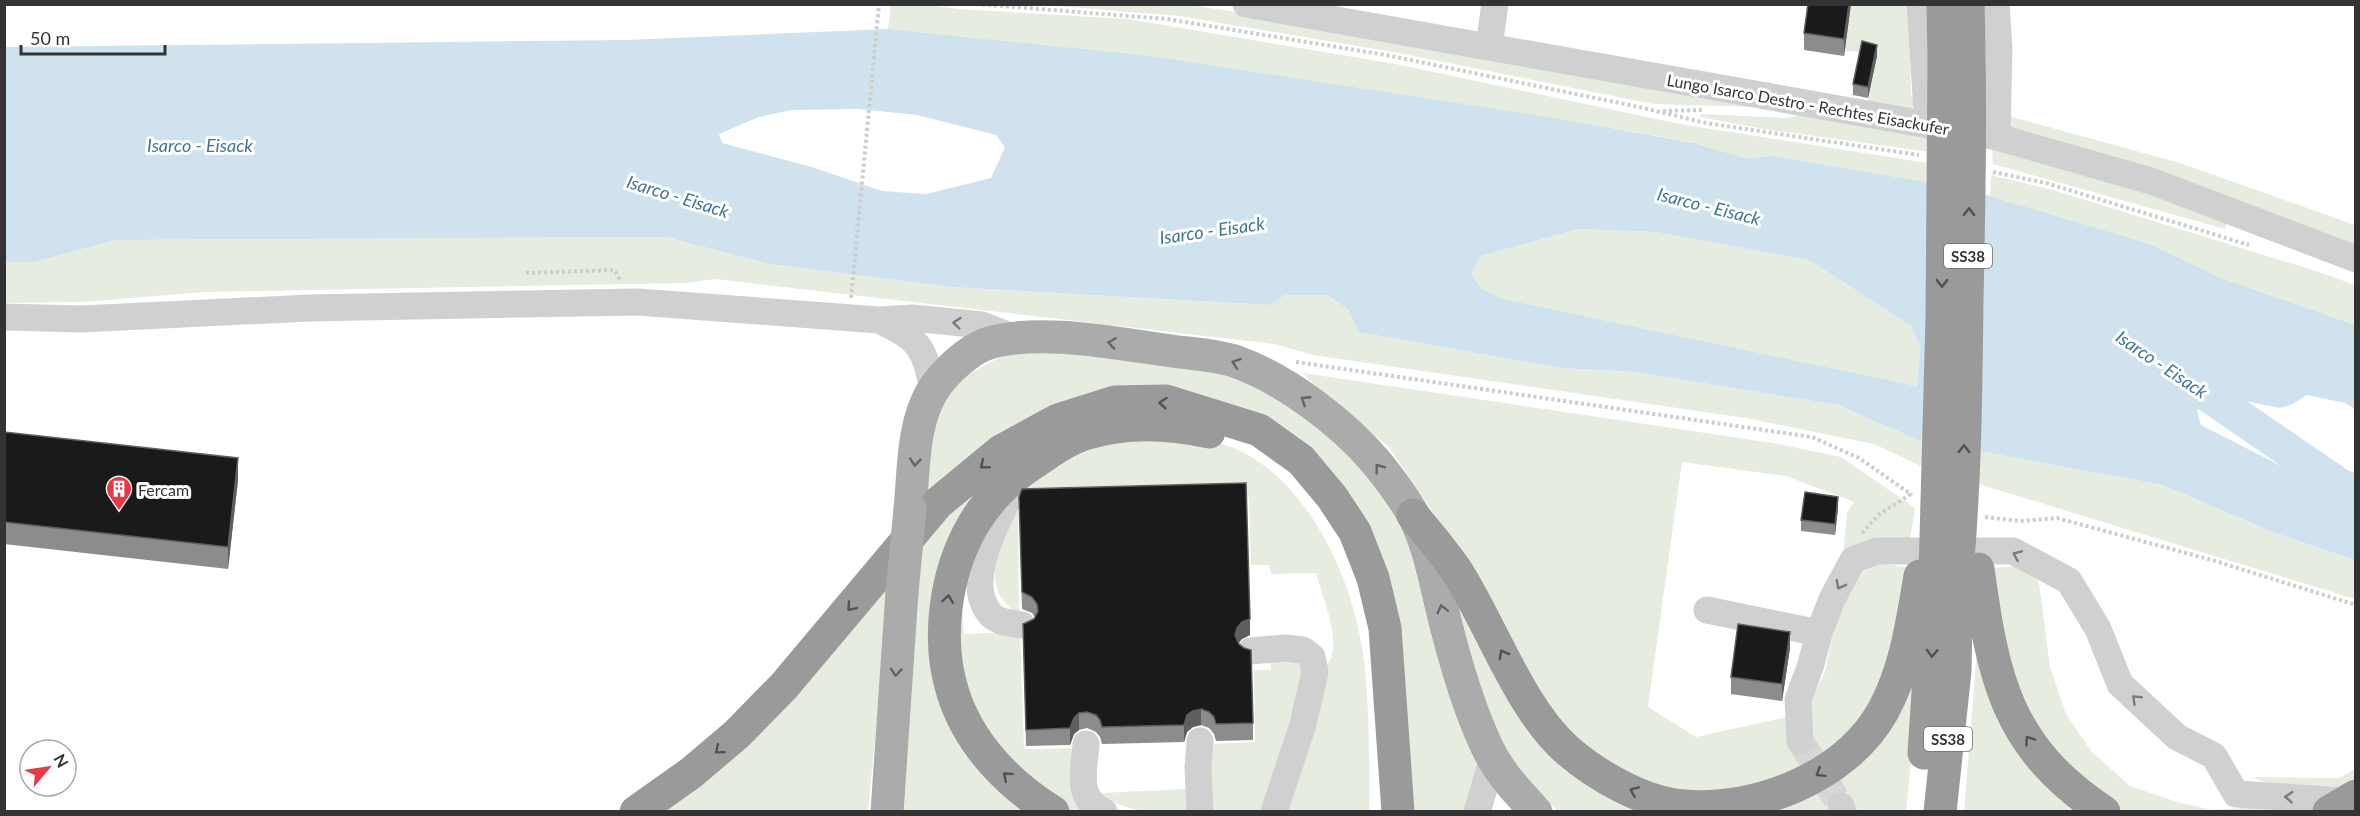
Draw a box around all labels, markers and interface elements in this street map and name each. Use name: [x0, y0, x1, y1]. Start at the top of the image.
scale bar: [21, 18, 165, 56]
text: 50 m: [30, 27, 70, 49]
street label: Lungo Isarco Destro - Rechtes Eisackufer: [1666, 70, 1951, 138]
water label: Isarco - Eisack: [147, 134, 253, 156]
water label: Isarco - Eisack: [624, 170, 732, 222]
water label: Isarco - Eisack: [1655, 183, 1763, 230]
one-way arrow: [1963, 208, 1975, 217]
water label: Isarco - Eisack: [1158, 212, 1266, 248]
road number: SS38: [1944, 244, 1992, 268]
one-way arrow: [1936, 279, 1948, 288]
one-way arrow: [952, 317, 961, 329]
water label: Isarco - Eisack: [2112, 325, 2212, 403]
one-way arrow: [1108, 338, 1117, 350]
one-way arrow: [1232, 358, 1242, 370]
one-way arrow: [1300, 396, 1311, 407]
one-way arrow: [1158, 397, 1168, 410]
one-way arrow: [1958, 445, 1971, 454]
one-way arrow: [909, 457, 922, 466]
one-way arrow: [980, 458, 991, 469]
one-way arrow: [1376, 463, 1387, 474]
building icon: Fercam: [104, 474, 134, 512]
place label: Fercam: [138, 480, 189, 499]
one-way arrow: [2013, 550, 2024, 562]
one-way arrow: [1836, 578, 1847, 589]
one-way arrow: [942, 594, 954, 604]
one-way arrow: [847, 600, 858, 611]
one-way arrow: [1437, 604, 1450, 614]
one-way arrow: [1925, 649, 1938, 658]
one-way arrow: [1499, 650, 1510, 660]
one-way arrow: [890, 667, 903, 676]
one-way arrow: [2132, 695, 2143, 706]
road number: SS38: [1924, 727, 1972, 751]
one-way arrow: [2024, 736, 2036, 746]
north arrow: [18, 738, 78, 798]
one-way arrow: [715, 742, 726, 753]
text: N: [50, 750, 73, 770]
one-way arrow: [1815, 765, 1826, 776]
one-way arrow: [1003, 772, 1013, 783]
one-way arrow: [1629, 786, 1640, 798]
one-way arrow: [2285, 790, 2294, 803]

